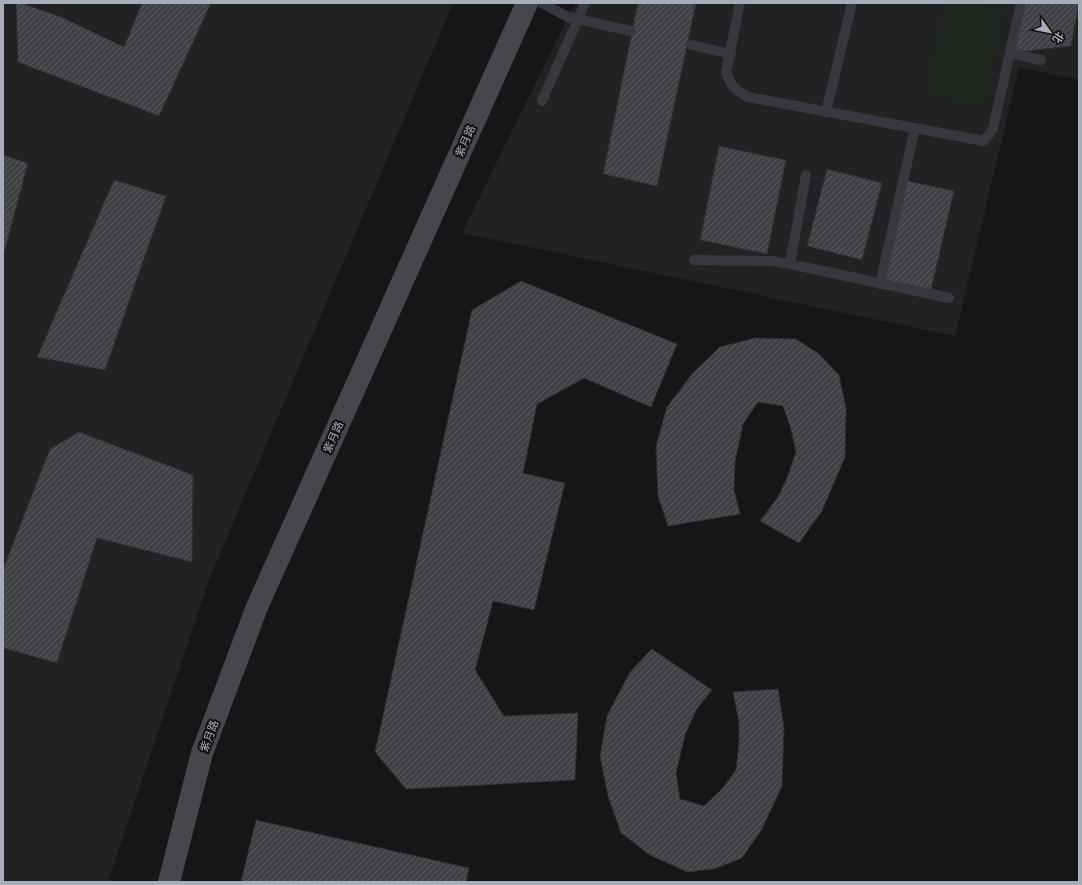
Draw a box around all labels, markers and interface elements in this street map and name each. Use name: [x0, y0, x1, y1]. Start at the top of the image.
north arrow: [1030, 12, 1070, 52]
text: 北: [1049, 28, 1066, 45]
street label: 紫月路: [453, 123, 479, 159]
street label: 紫月路: [321, 419, 347, 455]
street label: 紫月路: [198, 718, 222, 754]

